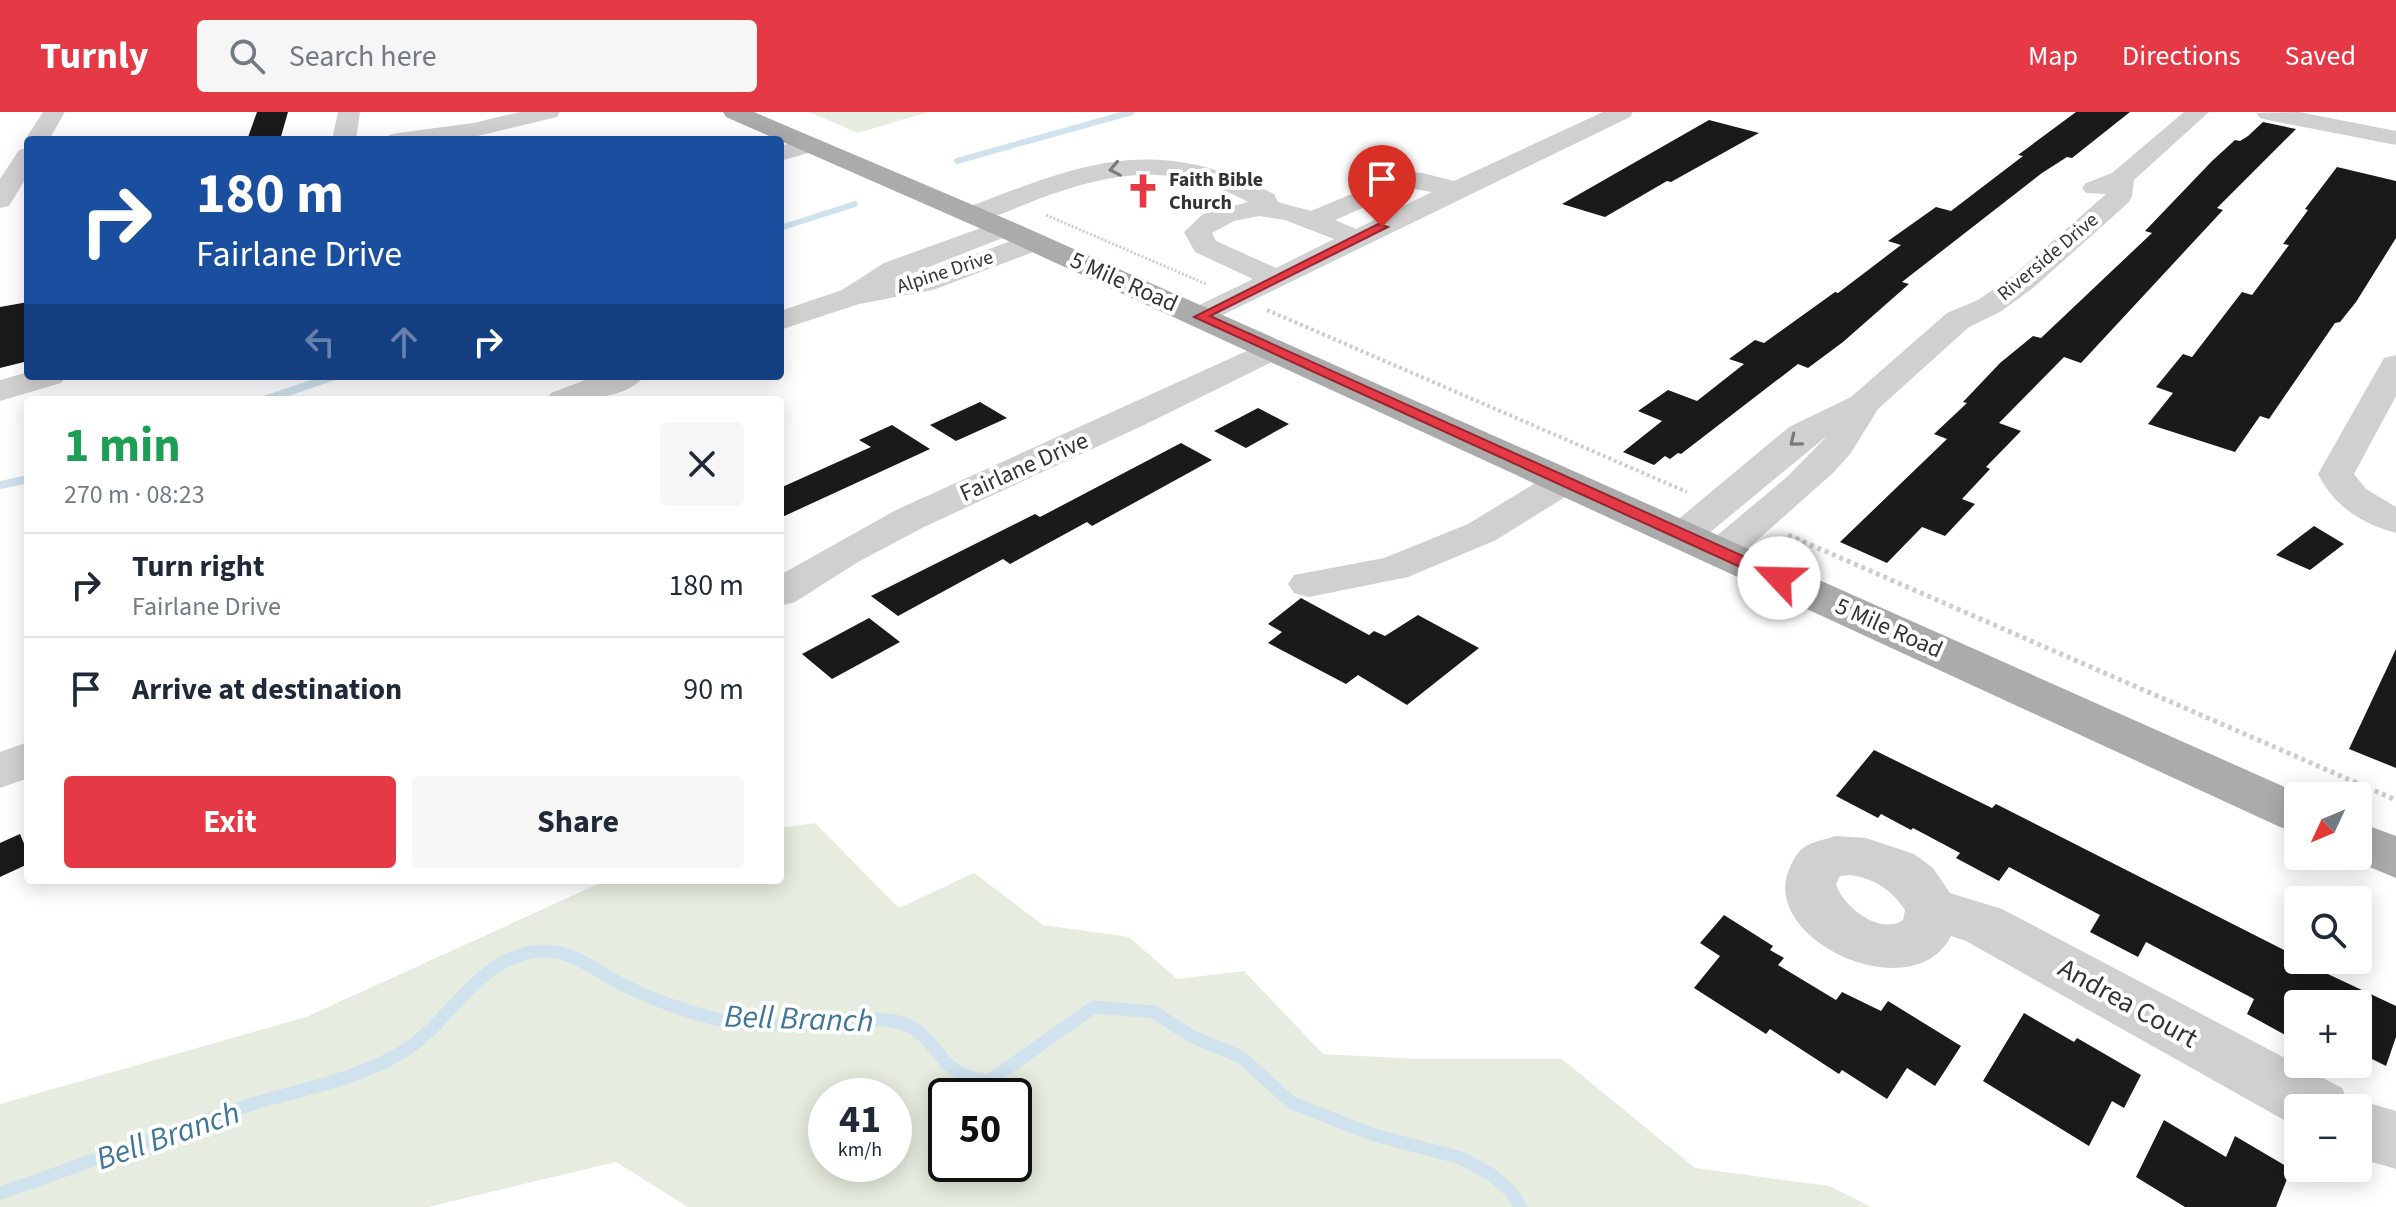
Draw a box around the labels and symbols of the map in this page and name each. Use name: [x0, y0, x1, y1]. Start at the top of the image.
pin: [1348, 145, 1416, 227]
one-way arrow: [1109, 160, 1123, 177]
place label: Faith Bible Church: [1169, 166, 1263, 217]
church icon: Faith Bible Church: [1124, 172, 1162, 210]
street label: Riverside Drive: [1991, 206, 2105, 308]
street label: Alpine Drive: [893, 243, 997, 301]
street label: 5 Mile Road: [1065, 243, 1183, 321]
street label: Fairlane Drive: [954, 423, 1094, 511]
one-way arrow: [1790, 431, 1805, 446]
position arrow: [1737, 536, 1821, 620]
street label: 5 Mile Road: [1830, 589, 1948, 667]
north arrow: [2284, 782, 2372, 870]
street label: Andrea Court: [2051, 948, 2206, 1058]
water label: Bell Branch: [724, 993, 874, 1045]
speed limit sign: 50: [928, 1078, 1032, 1182]
water label: Bell Branch: [90, 1090, 246, 1182]

